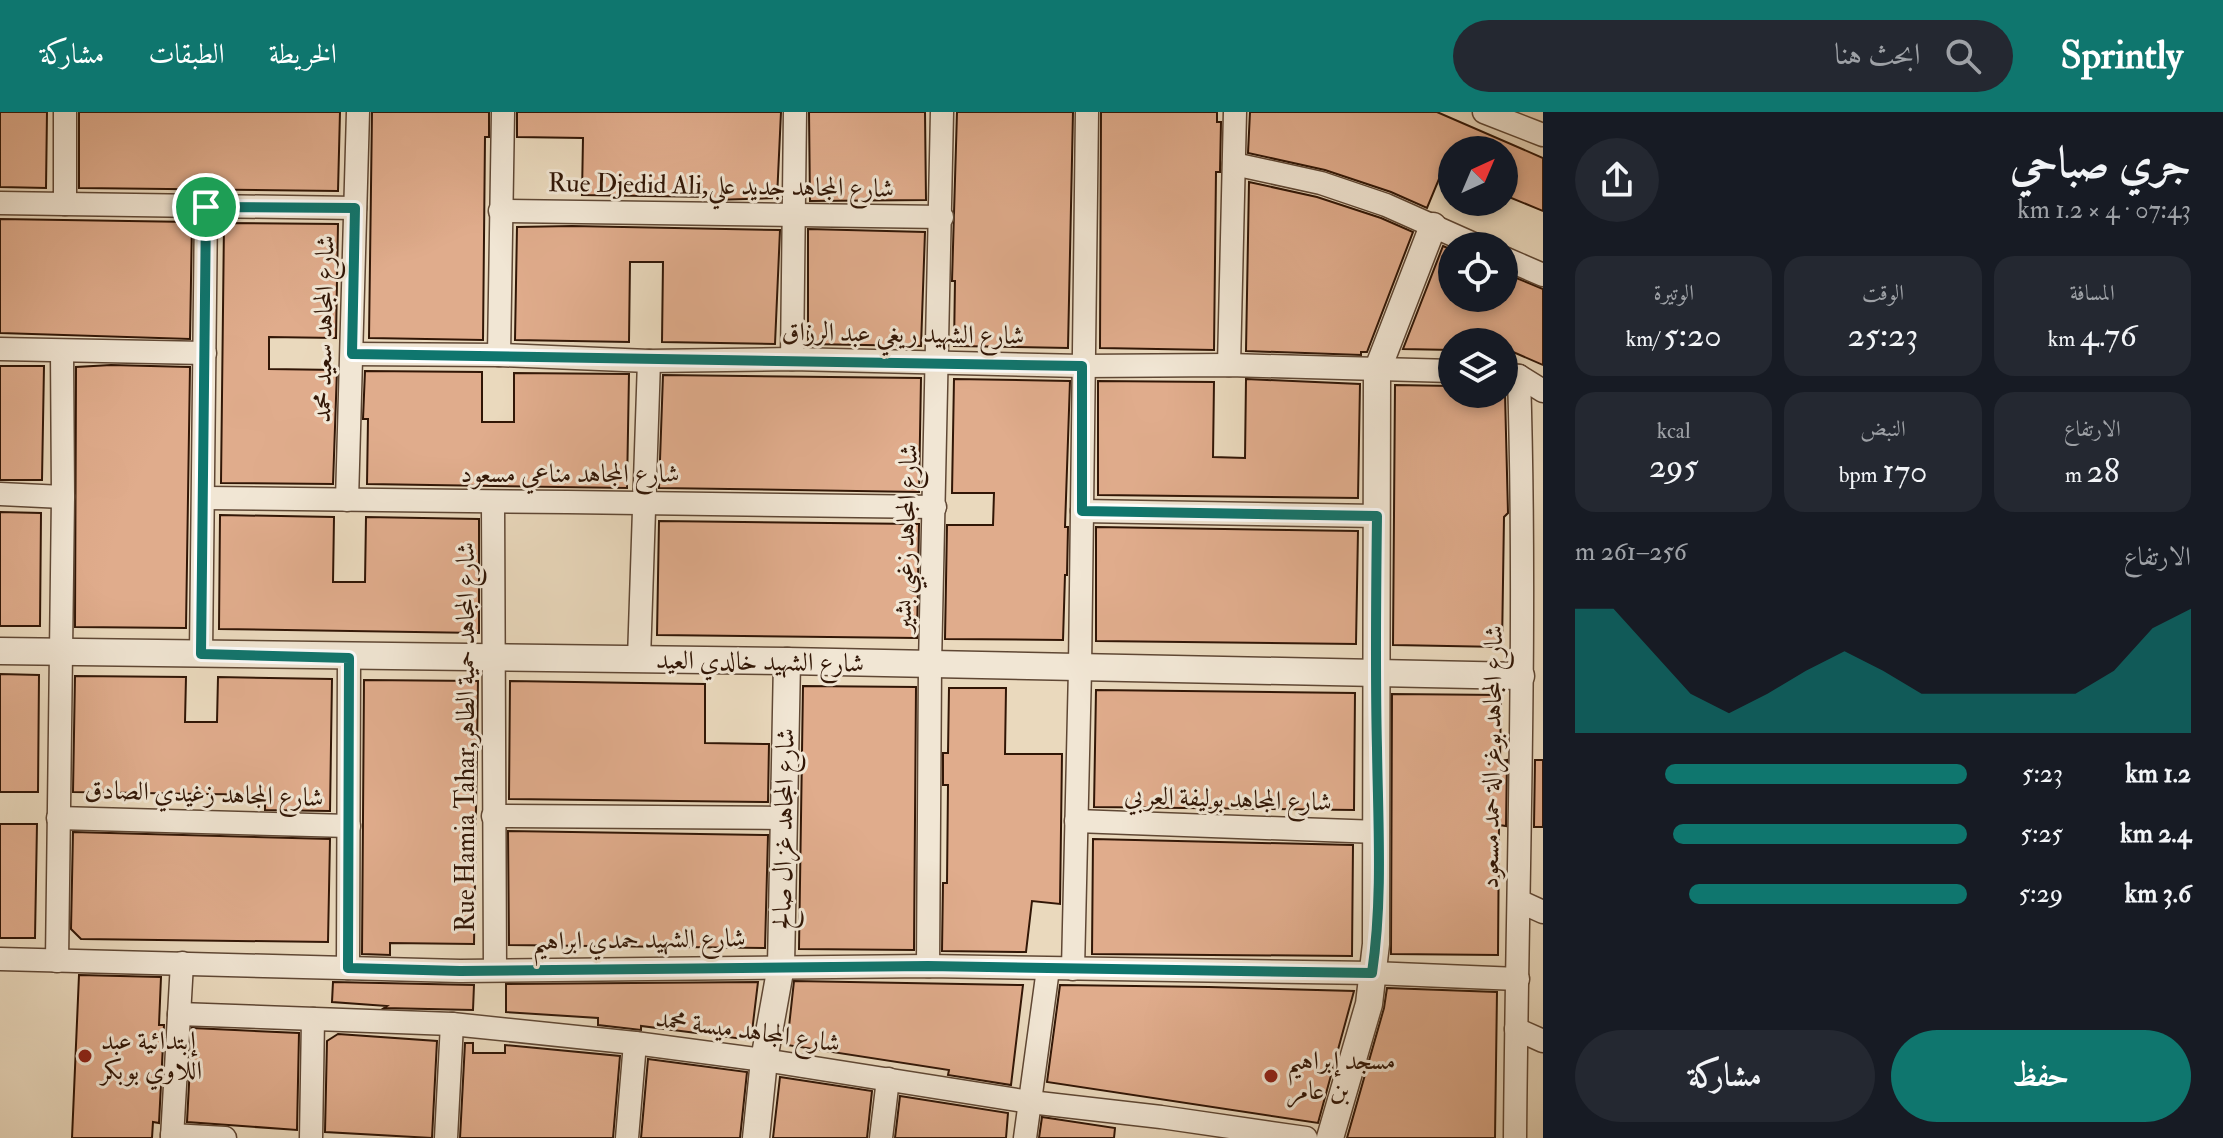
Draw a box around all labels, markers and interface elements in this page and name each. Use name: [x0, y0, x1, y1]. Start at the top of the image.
search box: [1453, 20, 2013, 92]
text: Sprintly: [2061, 32, 2183, 80]
icon: search: [1941, 34, 1985, 78]
text: ابحث هنا: [1834, 36, 1921, 73]
text: مشاركة: [40, 37, 104, 72]
text: الطبقات: [148, 37, 225, 72]
text: الخريطة: [269, 37, 337, 72]
north arrow: [1438, 136, 1518, 216]
map controls: [1438, 136, 1518, 408]
text: جري صباحي: [2010, 136, 2191, 191]
button: share: [1575, 138, 1659, 222]
street label: Rue Djedid Ali,شارع المجاهد جديد علي: [547, 167, 894, 213]
pin: [172, 173, 240, 241]
icon: arrive: [184, 185, 228, 229]
text: 07:43 · 4 × 1.2 km: [2017, 194, 2191, 226]
button: locate: [1438, 232, 1518, 312]
street label: شارع المجاهد سعيد محمد: [306, 235, 347, 423]
text: الوتيرة: [1653, 279, 1694, 307]
text: الوقت: [1862, 279, 1904, 307]
text: المسافة: [2070, 279, 2115, 307]
text: 5:20: [1664, 314, 1722, 357]
text: 25:23: [1848, 314, 1918, 357]
text: 4.76: [2080, 314, 2137, 357]
street label: شارع الشهيد ريغي عبد الرزاق: [781, 316, 1025, 359]
text: /km: [1626, 325, 1664, 353]
text: km: [2048, 325, 2080, 353]
button: layers: [1438, 328, 1518, 408]
text: النبض: [1860, 415, 1906, 443]
text: الارتفاع: [2064, 415, 2121, 443]
text: kcal: [1657, 417, 1691, 445]
street label: شارع المجاهد زغبي بشير: [887, 443, 932, 636]
text: 295: [1649, 445, 1698, 488]
text: 170: [1882, 450, 1927, 493]
text: 28: [2087, 450, 2120, 493]
street label: شارع المجاهد مناعي مسعود: [461, 458, 679, 495]
text: bpm: [1839, 461, 1882, 489]
text: m: [2065, 461, 2087, 489]
text: 256–261 m: [1575, 536, 1687, 568]
text: الارتفاع: [2124, 541, 2191, 573]
street label: Rue Hamia Tahar,شارع المجاهد حمية الطاهر: [450, 542, 487, 932]
street label: شارع المجاهد بوغزالة حمد مسعود: [1474, 625, 1515, 889]
street label: شارع الشهيد خالدي العيد: [655, 644, 864, 685]
street label: شارع المجاهد غزال صالح: [766, 728, 807, 930]
text: 5:23: [2022, 758, 2063, 790]
text: 1.2 km: [2125, 758, 2191, 790]
street label: شارع المجاهد زغيدي الصادق: [84, 774, 324, 819]
street label: شارع المجاهد بوليفة العربي: [1123, 779, 1332, 824]
text: 5:25: [2021, 818, 2063, 850]
text: 2.4 km: [2120, 818, 2191, 850]
text: 5:29: [2019, 878, 2063, 910]
text: 3.6 km: [2125, 878, 2191, 910]
street label: شارع الشهيد حمدي ابراهيم: [532, 922, 746, 967]
street label: شارع المجاهد ميسة محمد: [653, 1002, 842, 1065]
place label: إبتدائية عبد اللاوي بوبكر: [98, 1025, 202, 1091]
button: مشاركة: [1575, 1030, 1875, 1122]
button: حفظ: [1891, 1030, 2191, 1122]
place label: مسجد إبراهيم بن عامر: [1287, 1045, 1396, 1108]
marker: إبتدائية عبد اللاوي بوبكر: [76, 1047, 94, 1065]
marker: مسجد إبراهيم بن عامر: [1262, 1067, 1280, 1085]

